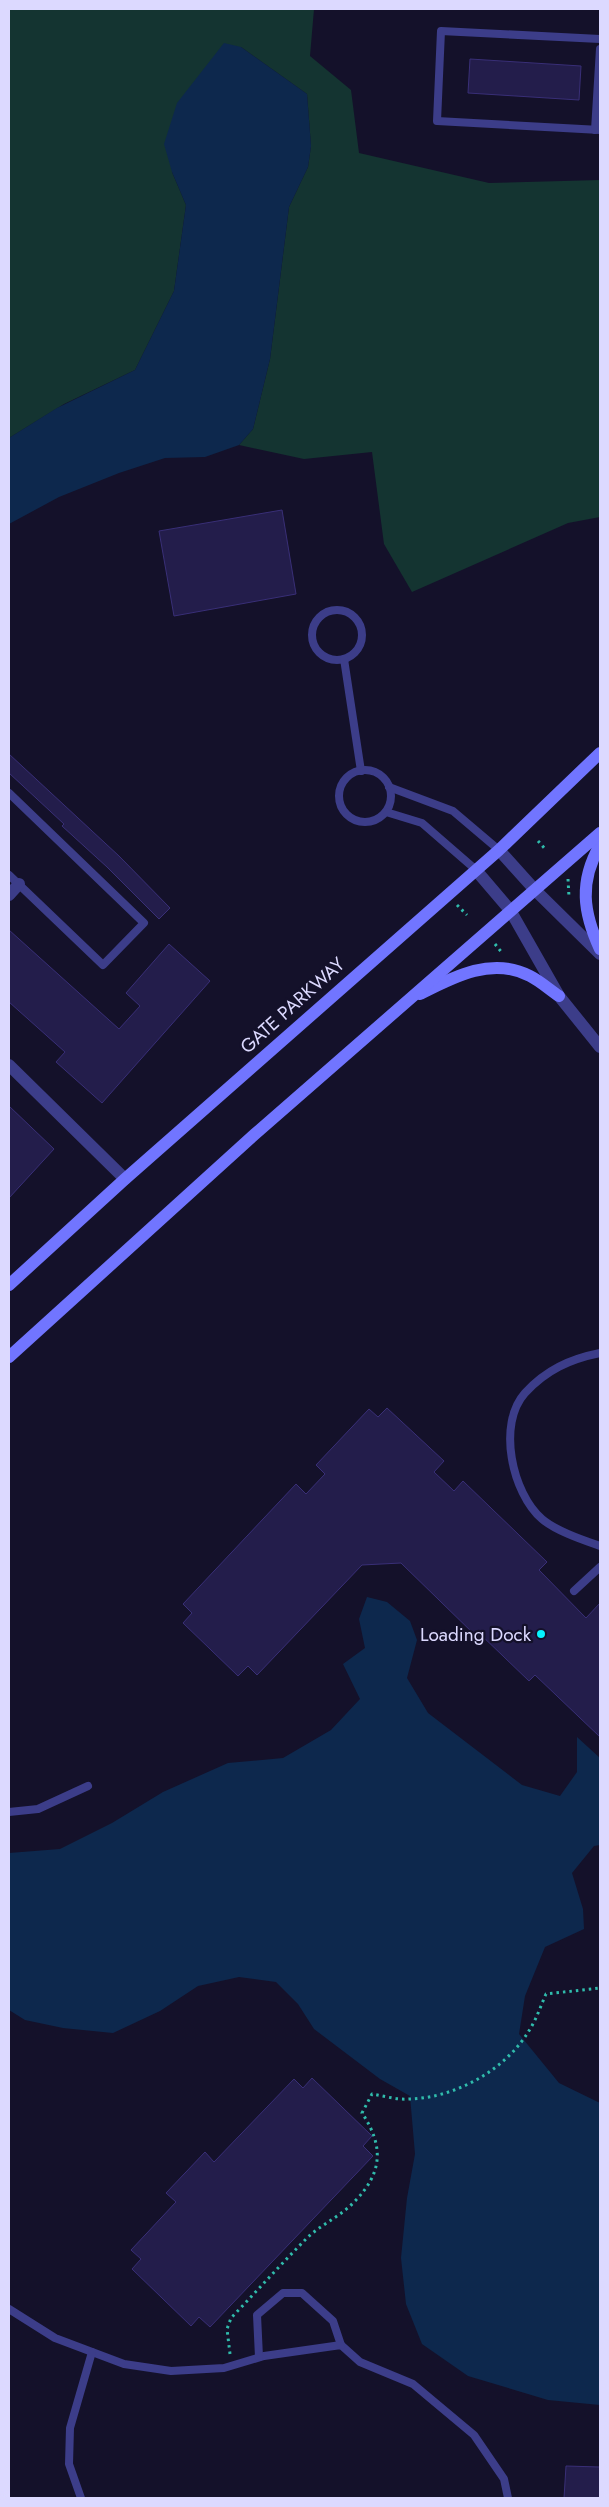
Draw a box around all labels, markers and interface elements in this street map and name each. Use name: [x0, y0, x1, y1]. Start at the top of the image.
street label: GATE PARKWAY: [234, 951, 351, 1060]
place label: Loading Dock: [420, 1621, 532, 1648]
marker: Loading Dock: [535, 1628, 547, 1640]

